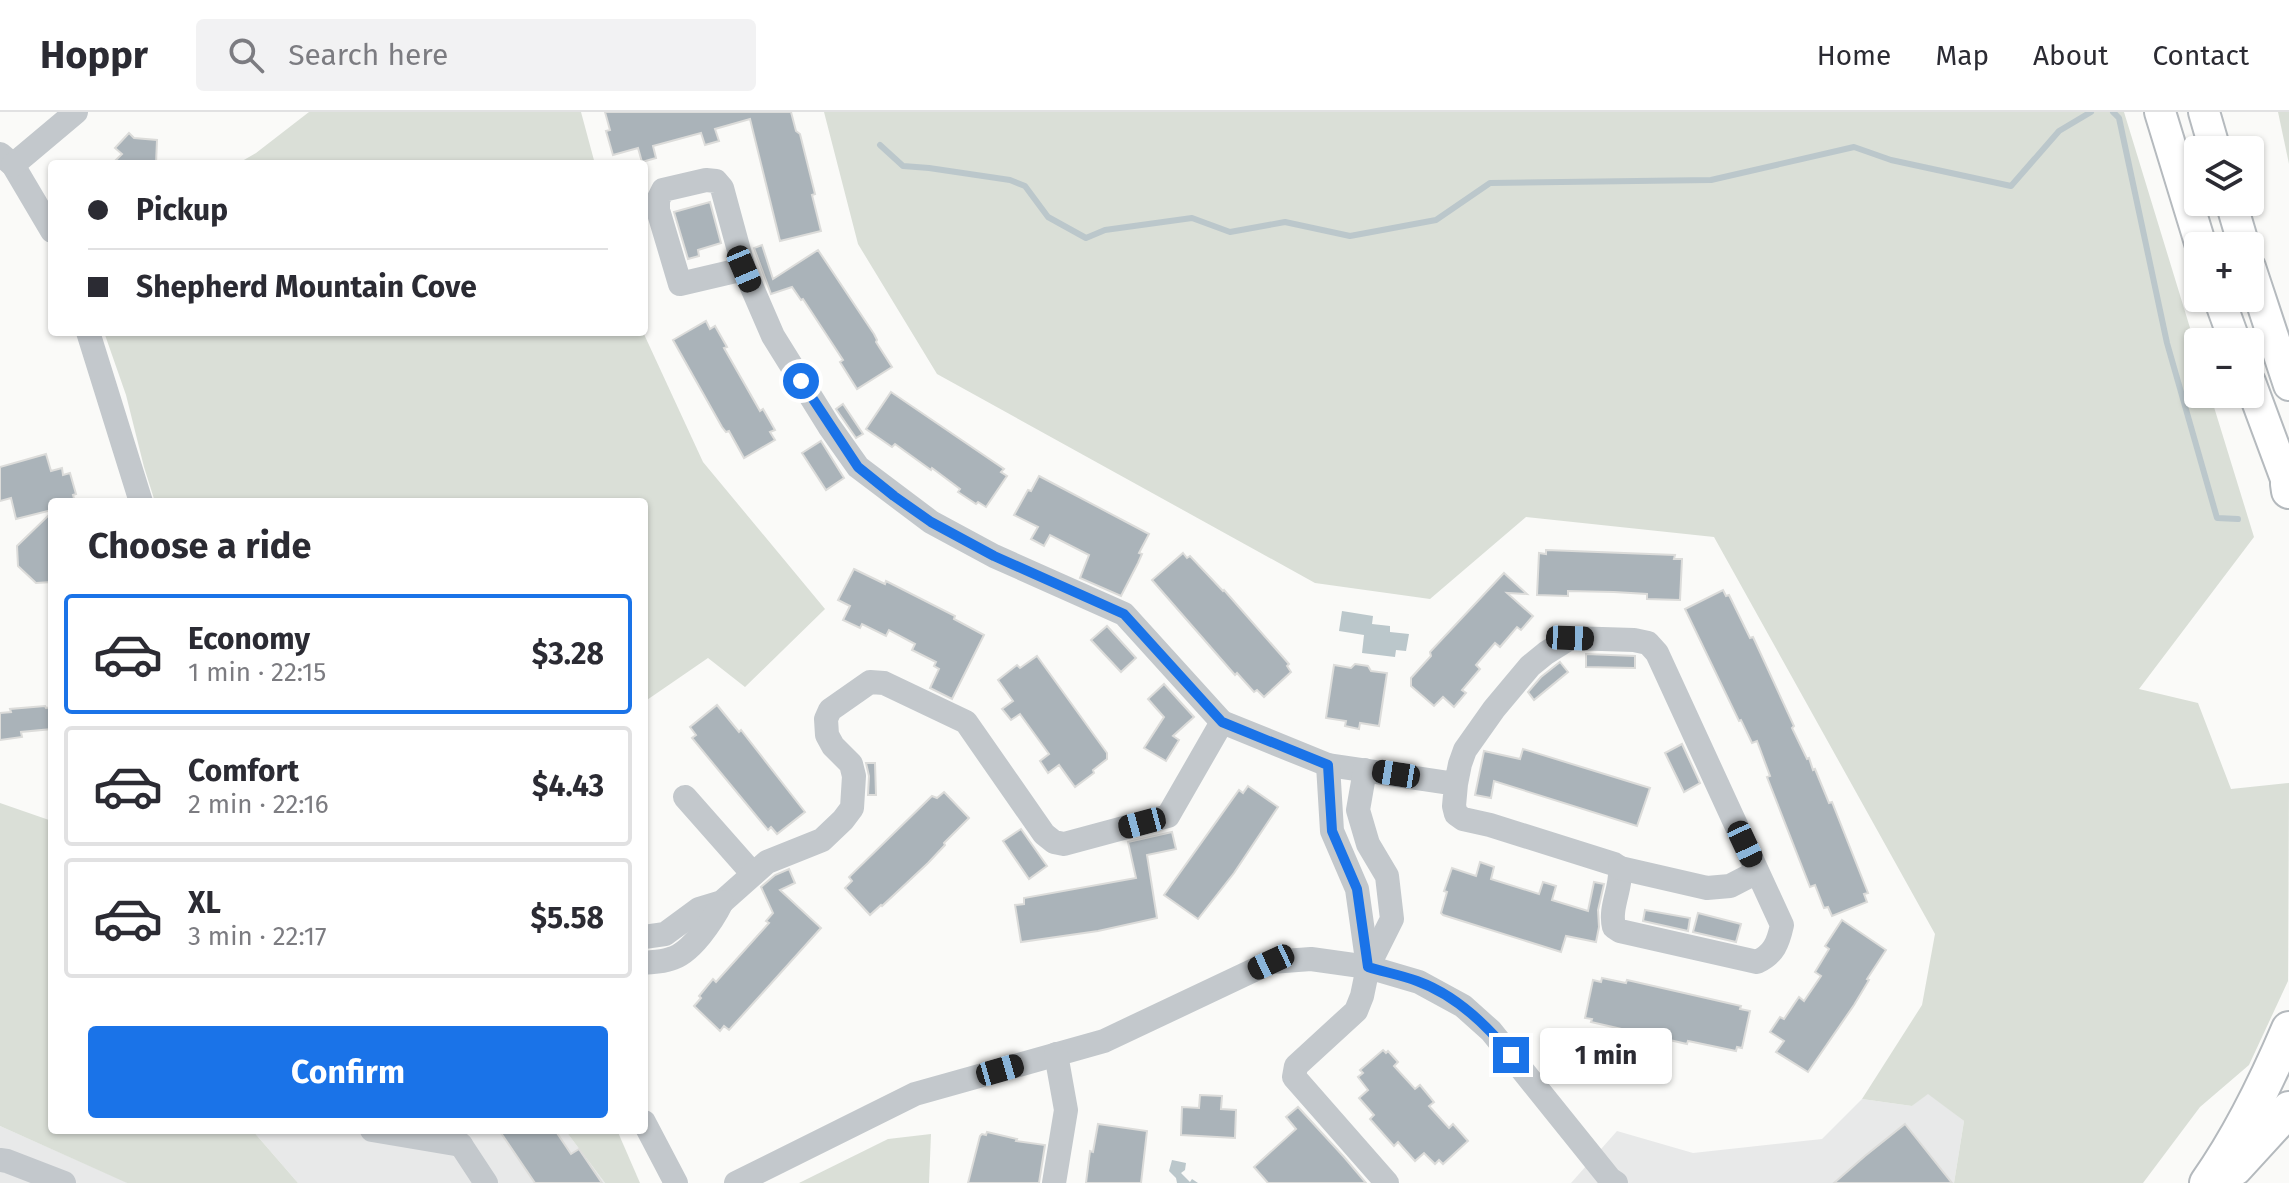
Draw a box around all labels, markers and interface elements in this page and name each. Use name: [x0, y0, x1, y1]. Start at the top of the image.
search box: [196, 19, 756, 91]
text: Hoppr: [40, 32, 148, 78]
icon: search: [224, 33, 268, 77]
text: Search here: [288, 37, 448, 73]
text: Home: [1817, 39, 1891, 72]
text: Map: [1935, 39, 1989, 72]
text: About: [2033, 39, 2108, 72]
text: Contact: [2152, 39, 2249, 72]
map controls: [2184, 136, 2264, 408]
button: layers: [2184, 136, 2264, 216]
text: Pickup: [136, 192, 228, 228]
button: +: [2184, 232, 2264, 312]
car: [724, 242, 764, 296]
text: Shepherd Mountain Cove: [136, 269, 477, 305]
button: −: [2184, 328, 2264, 408]
route start: [783, 363, 819, 399]
text: Choose a ride: [88, 524, 311, 568]
icon: car: [92, 618, 164, 690]
text: Economy: [188, 621, 310, 657]
car: [1546, 625, 1594, 651]
text: $3.28: [532, 636, 604, 672]
text: 1 min · 22:15: [188, 657, 326, 688]
icon: car: [92, 750, 164, 822]
text: Comfort: [188, 753, 299, 789]
car: [1370, 758, 1422, 790]
text: $4.43: [532, 768, 604, 804]
text: 2 min · 22:16: [188, 789, 329, 820]
car: [1116, 805, 1168, 841]
car: [1724, 817, 1766, 871]
icon: car: [92, 882, 164, 954]
text: XL: [188, 885, 221, 921]
text: $5.58: [530, 900, 604, 936]
text: 3 min · 22:17: [188, 921, 326, 952]
car: [1244, 941, 1298, 983]
button: Confirm: [88, 1026, 608, 1118]
callout: 1 min: [1539, 1027, 1671, 1083]
route end: [1493, 1037, 1529, 1073]
text: 1 min: [1575, 1040, 1637, 1071]
car: [974, 1052, 1026, 1088]

